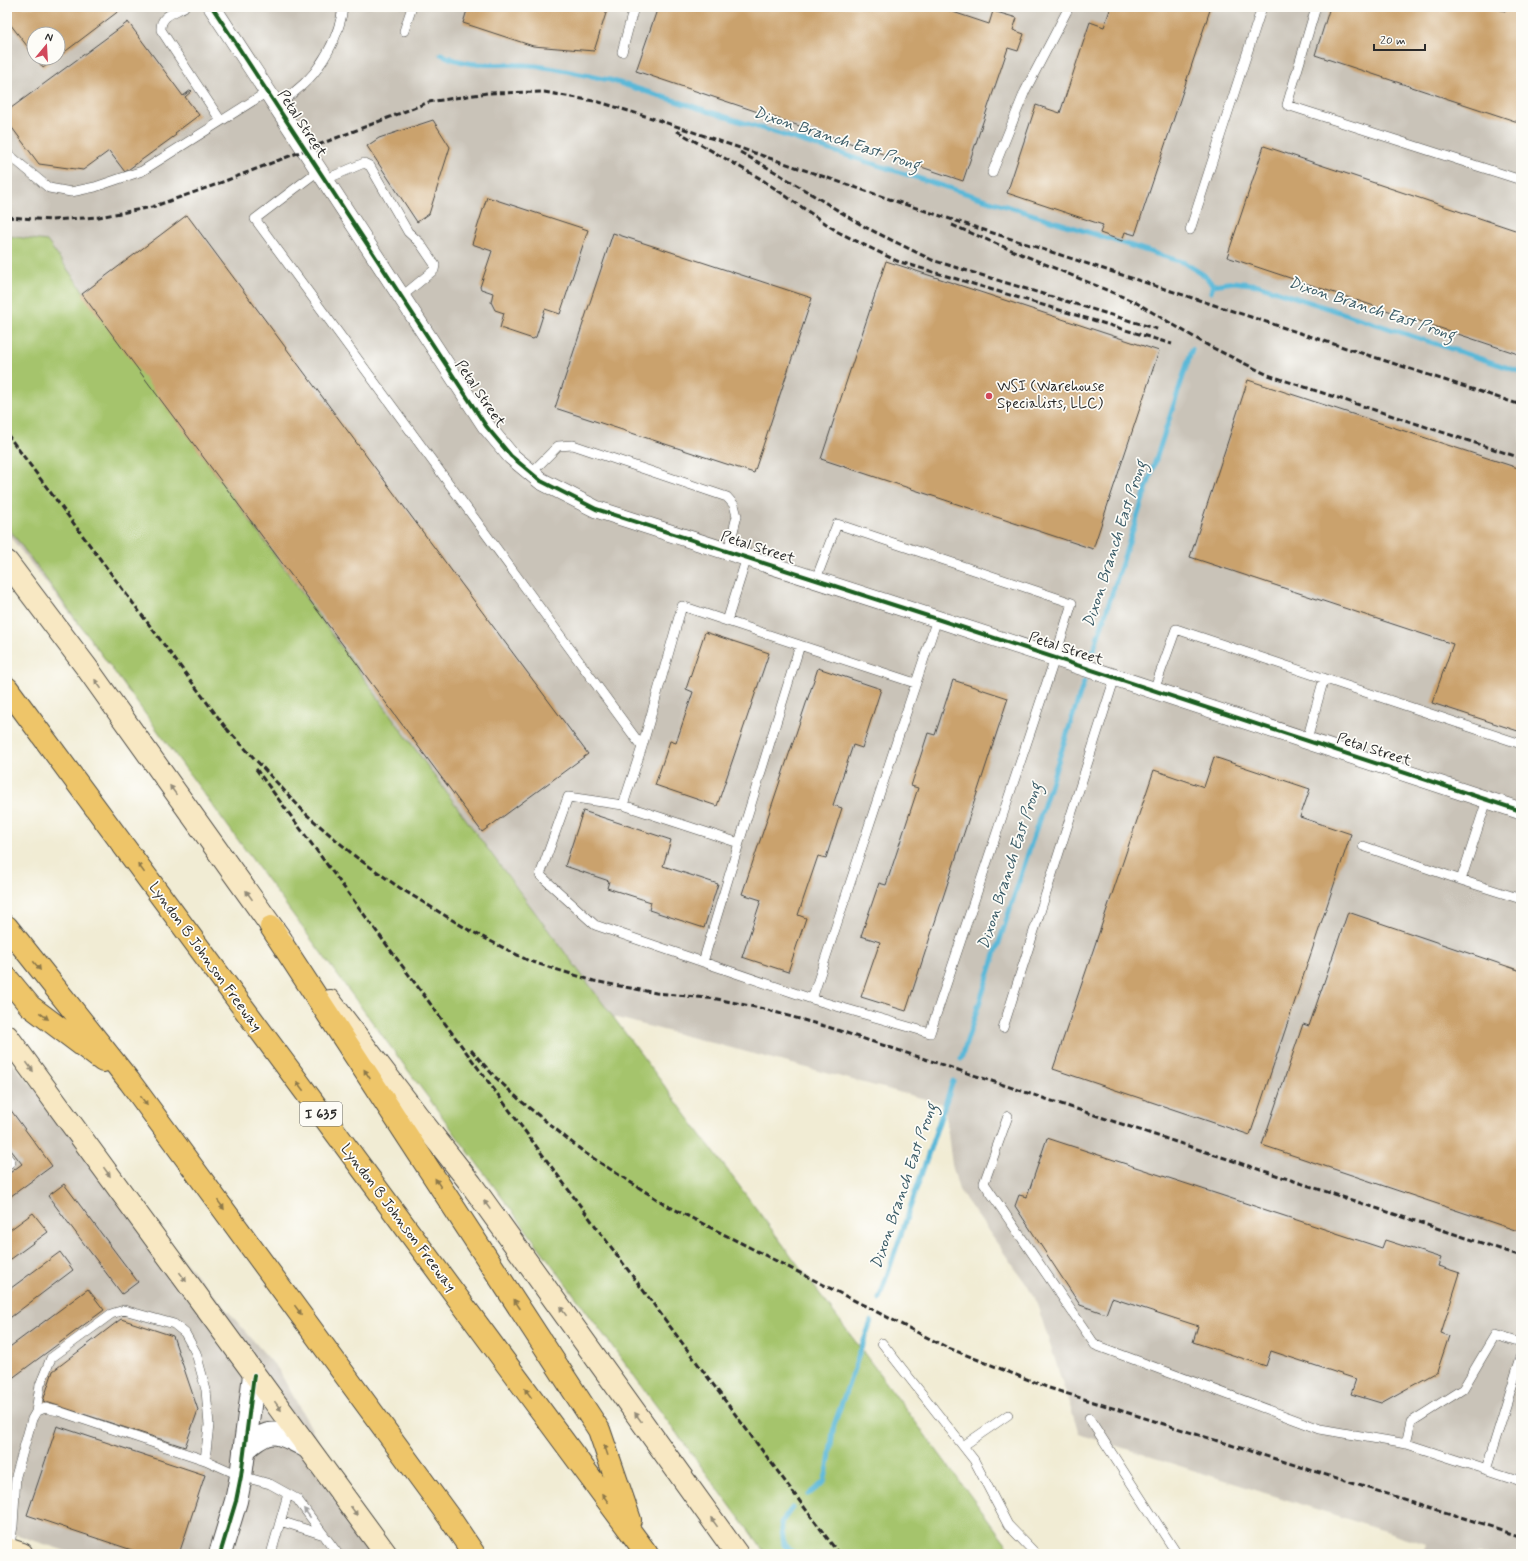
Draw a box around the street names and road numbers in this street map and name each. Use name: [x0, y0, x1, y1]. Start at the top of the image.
street label: Petal Street: [273, 86, 332, 162]
street label: Petal Street: [450, 356, 510, 432]
street label: Petal Street: [718, 527, 798, 570]
street label: Petal Street: [1026, 628, 1106, 671]
street label: Petal Street: [1334, 729, 1414, 772]
street label: Lyndon B Johnson Freeway: [144, 878, 266, 1036]
road number: I 635: [300, 1102, 342, 1126]
street label: Lyndon B Johnson Freeway: [336, 1140, 460, 1296]

